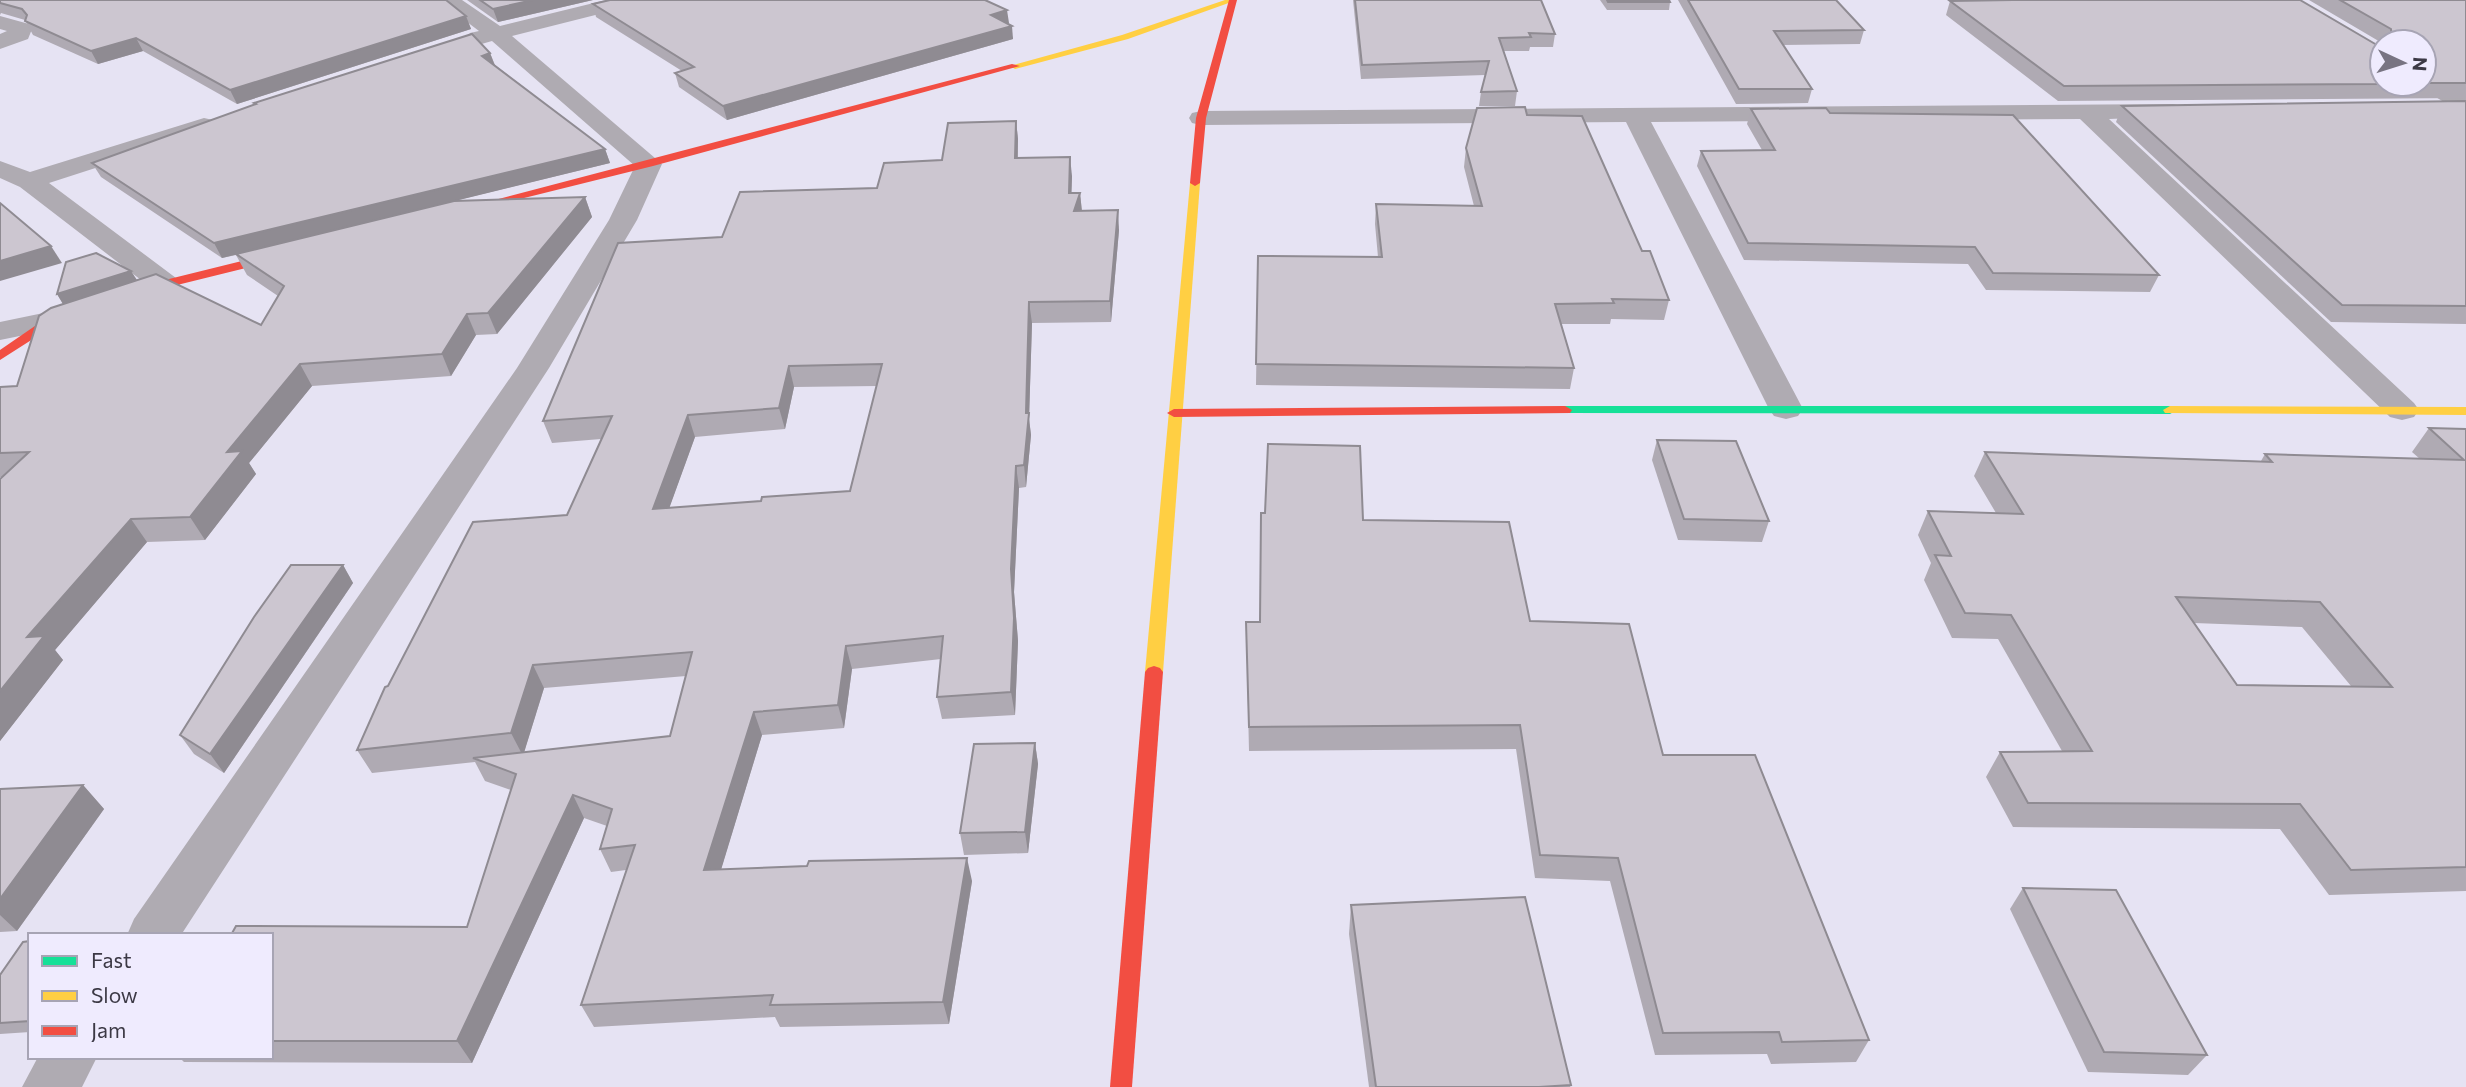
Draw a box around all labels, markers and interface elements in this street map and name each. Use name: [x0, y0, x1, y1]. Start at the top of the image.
north arrow: [2368, 28, 2438, 98]
text: N: [2408, 56, 2432, 72]
legend: [28, 933, 273, 1059]
text: Fast: [91, 947, 132, 972]
text: Slow: [91, 982, 138, 1007]
text: Jam: [91, 1017, 126, 1042]

